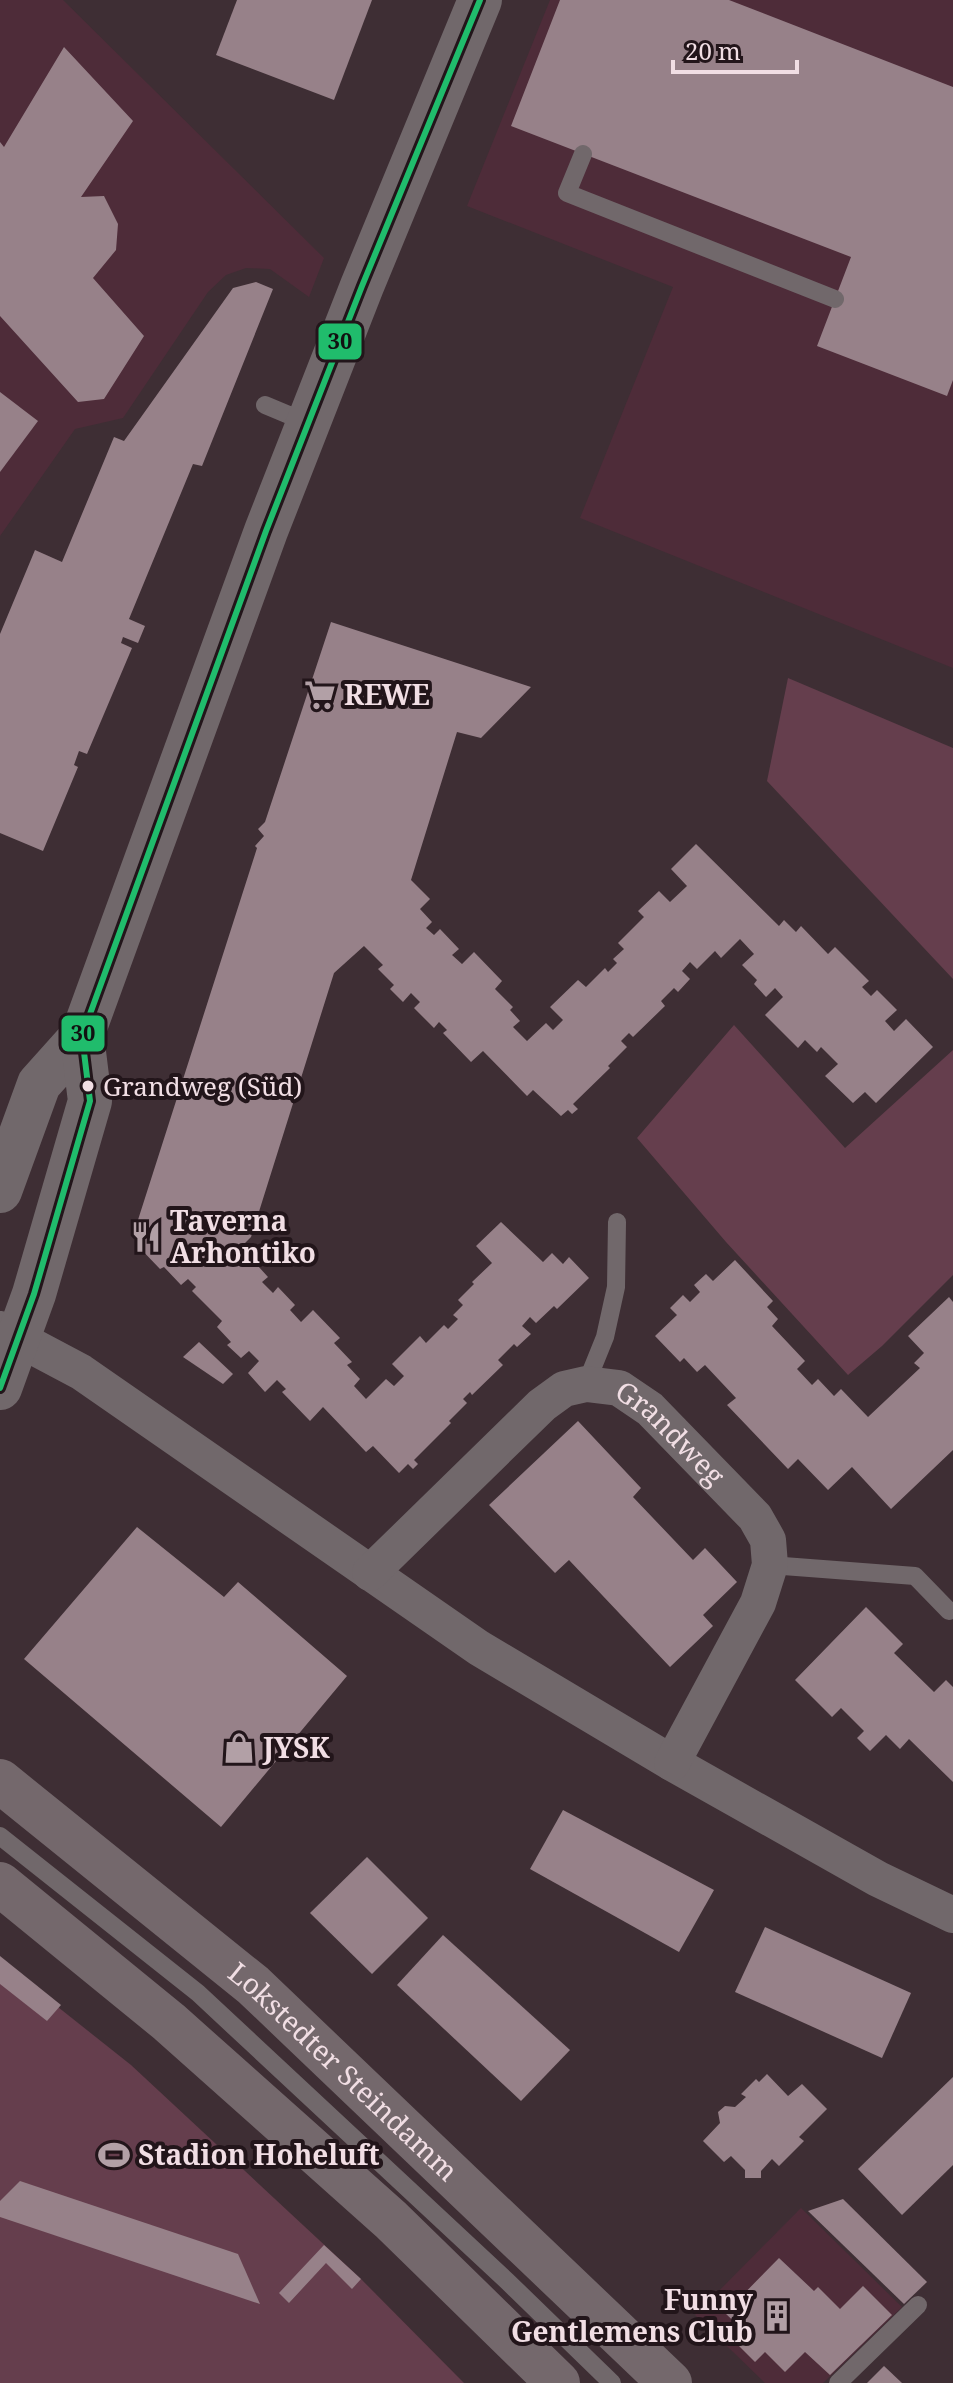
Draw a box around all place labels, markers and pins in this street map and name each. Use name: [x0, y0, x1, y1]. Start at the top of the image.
place label: REWE: [344, 675, 430, 713]
supermarket icon: REWE: [303, 678, 337, 712]
place label: Grandweg (Süd): [103, 1068, 302, 1104]
marker: Grandweg (Süd): [80, 1078, 96, 1094]
place label: Taverna Arhontiko: [170, 1201, 316, 1271]
restaurant icon: Taverna Arhontiko: [129, 1220, 163, 1254]
place label: JYSK: [262, 1728, 330, 1766]
shop icon: JYSK: [222, 1731, 256, 1765]
place label: Stadion Hoheluft: [138, 2135, 380, 2173]
sports icon: Stadion Hoheluft: [97, 2138, 131, 2172]
place label: Funny Gentlemens Club: [511, 2280, 754, 2350]
building icon: Funny Gentlemens Club: [760, 2299, 794, 2333]

